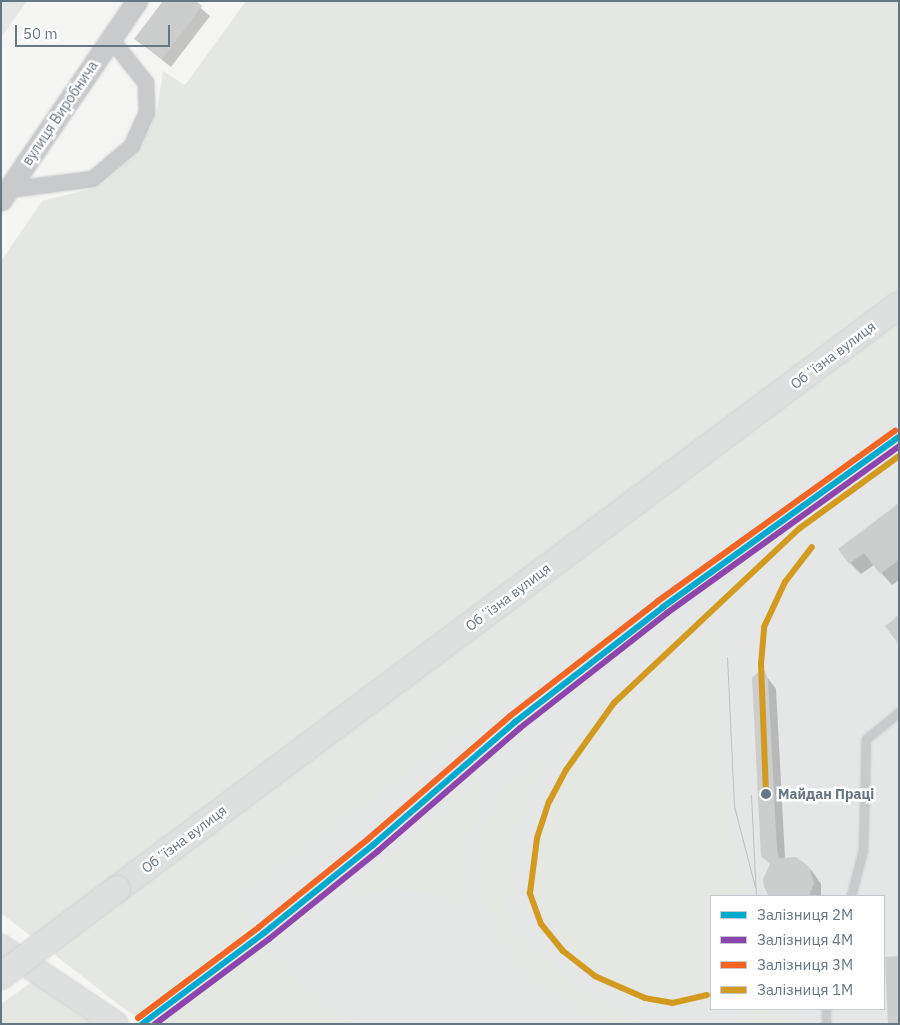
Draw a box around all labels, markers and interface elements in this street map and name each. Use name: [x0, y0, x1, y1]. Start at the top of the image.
scale bar: [18, 15, 172, 47]
text: 50 m: [23, 24, 58, 43]
street label: вулиця Виробнича: [19, 57, 101, 169]
street label: Обʼїзна вулиця: [787, 318, 879, 392]
street label: Обʼїзна вулиця: [462, 560, 554, 634]
marker: Майдан Праці: [758, 786, 774, 802]
place label: Майдан Праці: [778, 786, 874, 802]
street label: Обʼїзна вулиця: [138, 802, 230, 876]
legend: [710, 895, 885, 1010]
text: Залізниця 2М: [757, 905, 853, 924]
text: Залізниця 4М: [757, 930, 853, 949]
text: Залізниця 3М: [757, 955, 853, 974]
text: Залізниця 1М: [757, 980, 853, 999]

